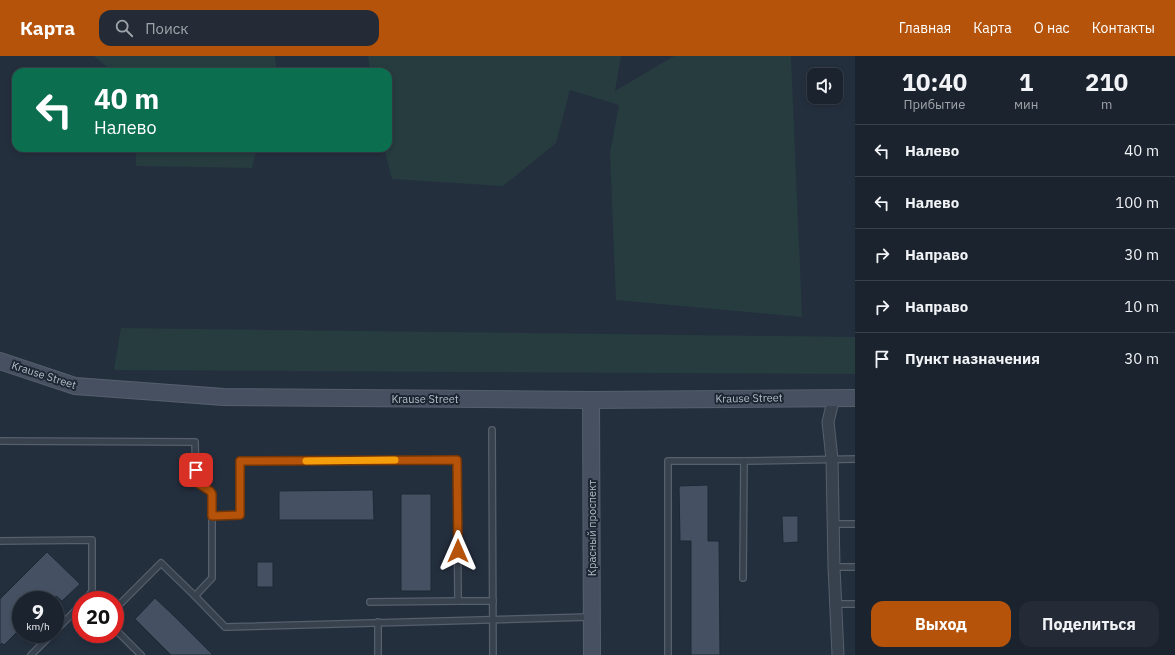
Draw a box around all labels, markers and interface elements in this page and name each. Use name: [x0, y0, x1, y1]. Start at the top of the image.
search box: [99, 10, 379, 46]
text: Карта: [20, 16, 75, 40]
icon: search: [113, 17, 135, 39]
text: Поиск: [145, 19, 189, 38]
text: Главная: [899, 19, 951, 37]
text: Карта: [973, 19, 1012, 37]
text: О нас: [1034, 19, 1070, 37]
text: Контакты: [1092, 19, 1155, 37]
text: 10:40: [902, 66, 967, 98]
text: 1: [1019, 66, 1033, 98]
text: 210: [1085, 66, 1128, 98]
map controls: [807, 68, 843, 104]
button: sound: [807, 68, 843, 104]
text: 40 m: [94, 80, 159, 117]
icon: left: [28, 84, 80, 136]
text: Прибытие: [904, 96, 965, 113]
text: мин: [1014, 96, 1038, 113]
text: m: [1101, 96, 1112, 113]
text: Налево: [94, 116, 157, 139]
icon: left: [871, 140, 893, 162]
text: Налево: [905, 141, 959, 160]
text: 40 m: [1124, 141, 1159, 160]
icon: left: [871, 192, 893, 214]
text: Налево: [905, 193, 959, 212]
text: 100 m: [1115, 193, 1159, 212]
icon: right: [871, 244, 893, 266]
text: Направо: [905, 245, 968, 264]
text: 30 m: [1124, 245, 1159, 264]
icon: right: [871, 296, 893, 318]
text: Направо: [905, 297, 968, 316]
text: 10 m: [1124, 297, 1159, 316]
icon: arrive: [871, 348, 893, 370]
text: Пункт назначения: [905, 349, 1040, 368]
text: 30 m: [1124, 349, 1159, 368]
street label: Krause Street: [10, 358, 78, 392]
street label: Krause Street: [715, 390, 783, 406]
street label: Krause Street: [391, 392, 459, 406]
pin: [179, 453, 213, 487]
icon: arrive: [185, 459, 207, 481]
street label: Красный проспект: [585, 480, 599, 576]
position arrow: [437, 530, 479, 572]
speed limit sign: 20: [72, 591, 124, 643]
text: 9: [32, 598, 44, 625]
button: Выход: [871, 601, 1011, 647]
button: Поделиться: [1019, 601, 1159, 647]
text: km/h: [26, 620, 50, 633]

